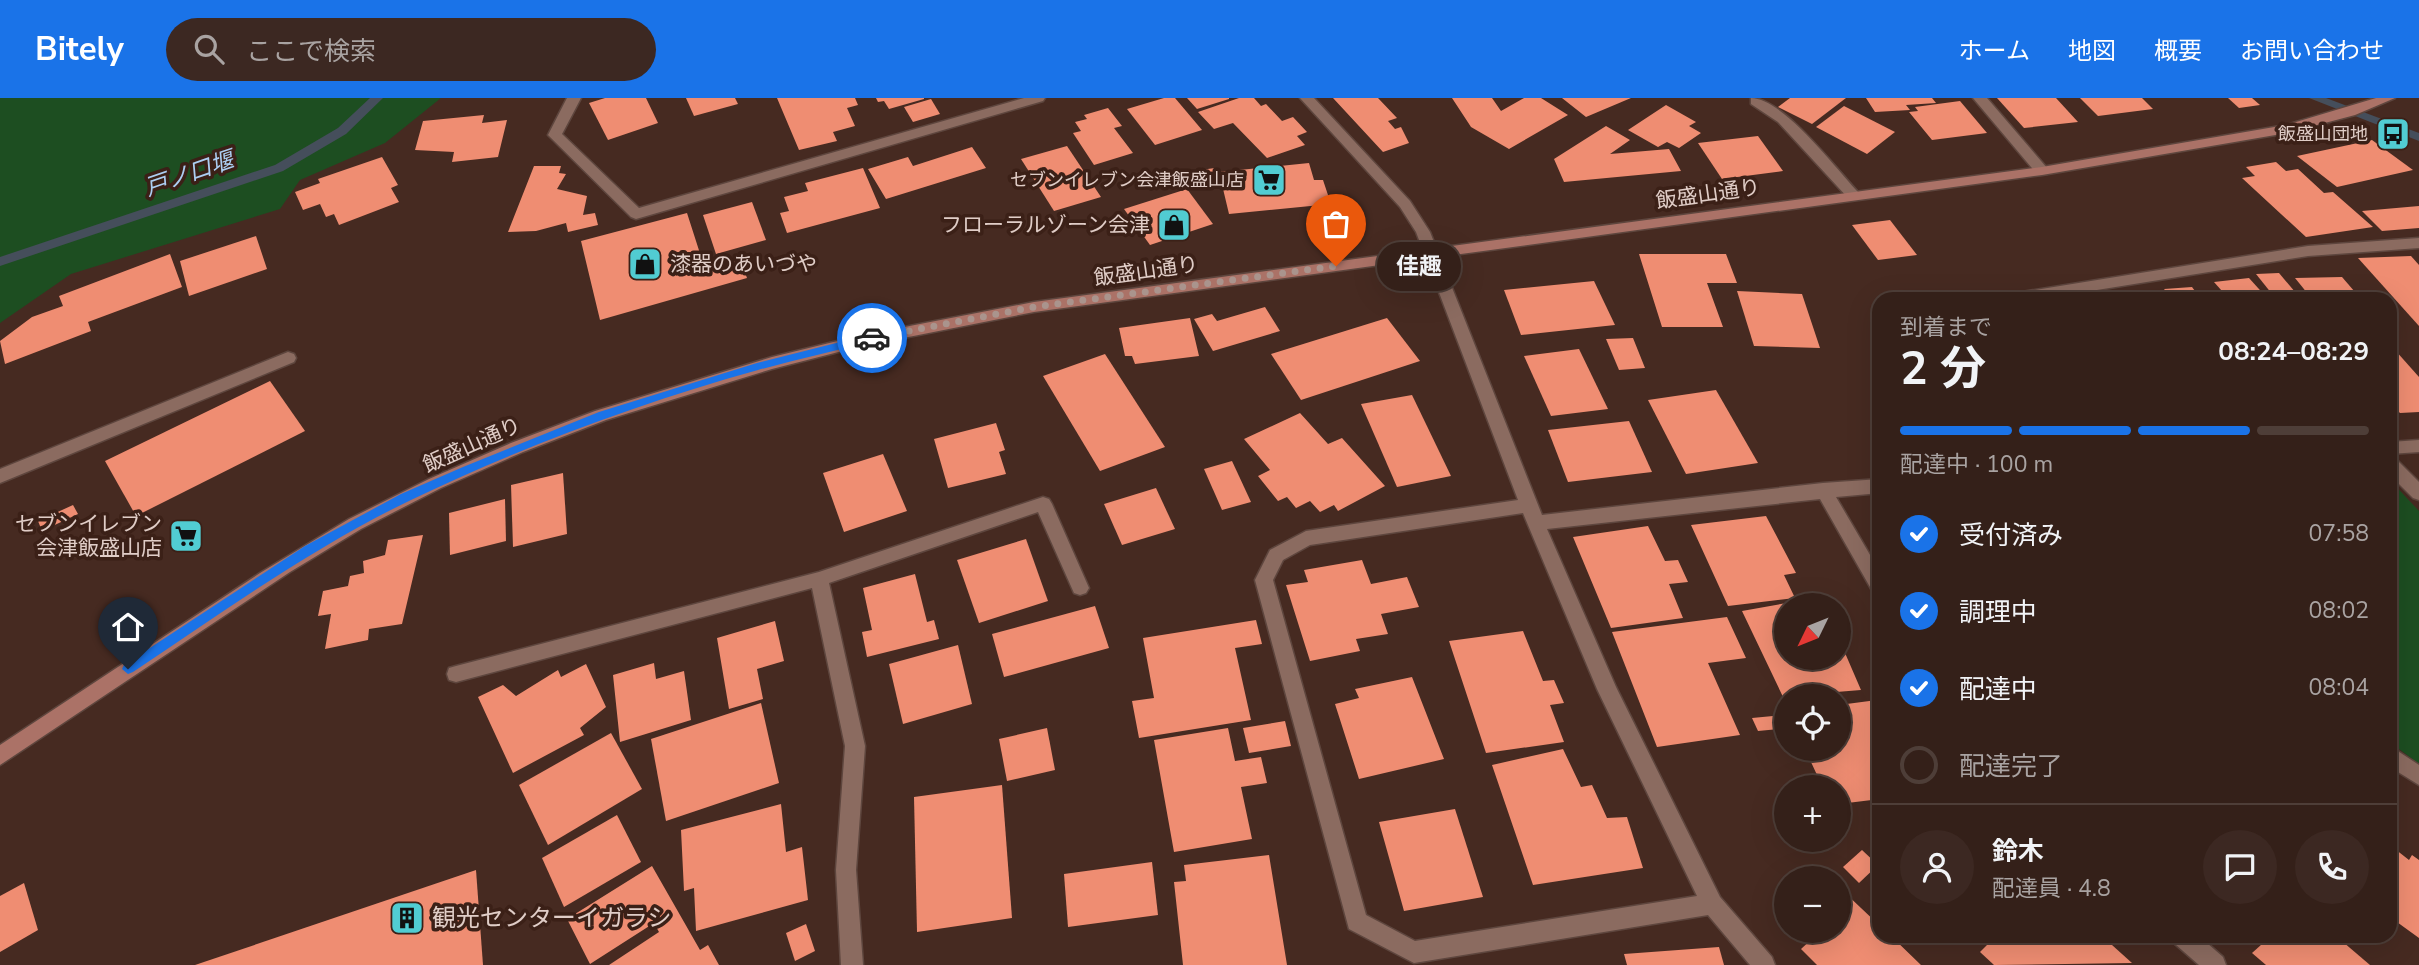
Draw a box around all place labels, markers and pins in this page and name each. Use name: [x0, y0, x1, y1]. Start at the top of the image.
bus stop icon: 飯盛山団地: [2374, 115, 2412, 153]
place label: 飯盛山団地: [2278, 122, 2368, 146]
supermarket icon: セブンイレブン会津飯盛山店: [1250, 161, 1288, 199]
place label: セブンイレブン会津飯盛山店: [1010, 168, 1244, 192]
pin: [1306, 194, 1366, 266]
shop icon: フローラルゾーン会津: [1155, 206, 1193, 244]
place label: フローラルゾーン会津: [941, 211, 1150, 239]
callout: 佳趣: [1378, 242, 1462, 290]
shop icon: 漆器のあいづや: [626, 245, 664, 283]
place label: 漆器のあいづや: [670, 250, 817, 278]
place label: セブンイレブン 会津飯盛山店: [15, 510, 162, 562]
supermarket icon: セブンイレブン 会津飯盛山店: [167, 517, 205, 555]
pin: [98, 597, 158, 669]
building icon: 観光センターイガラシ: [388, 899, 426, 937]
place label: 観光センターイガラシ: [432, 902, 672, 934]

